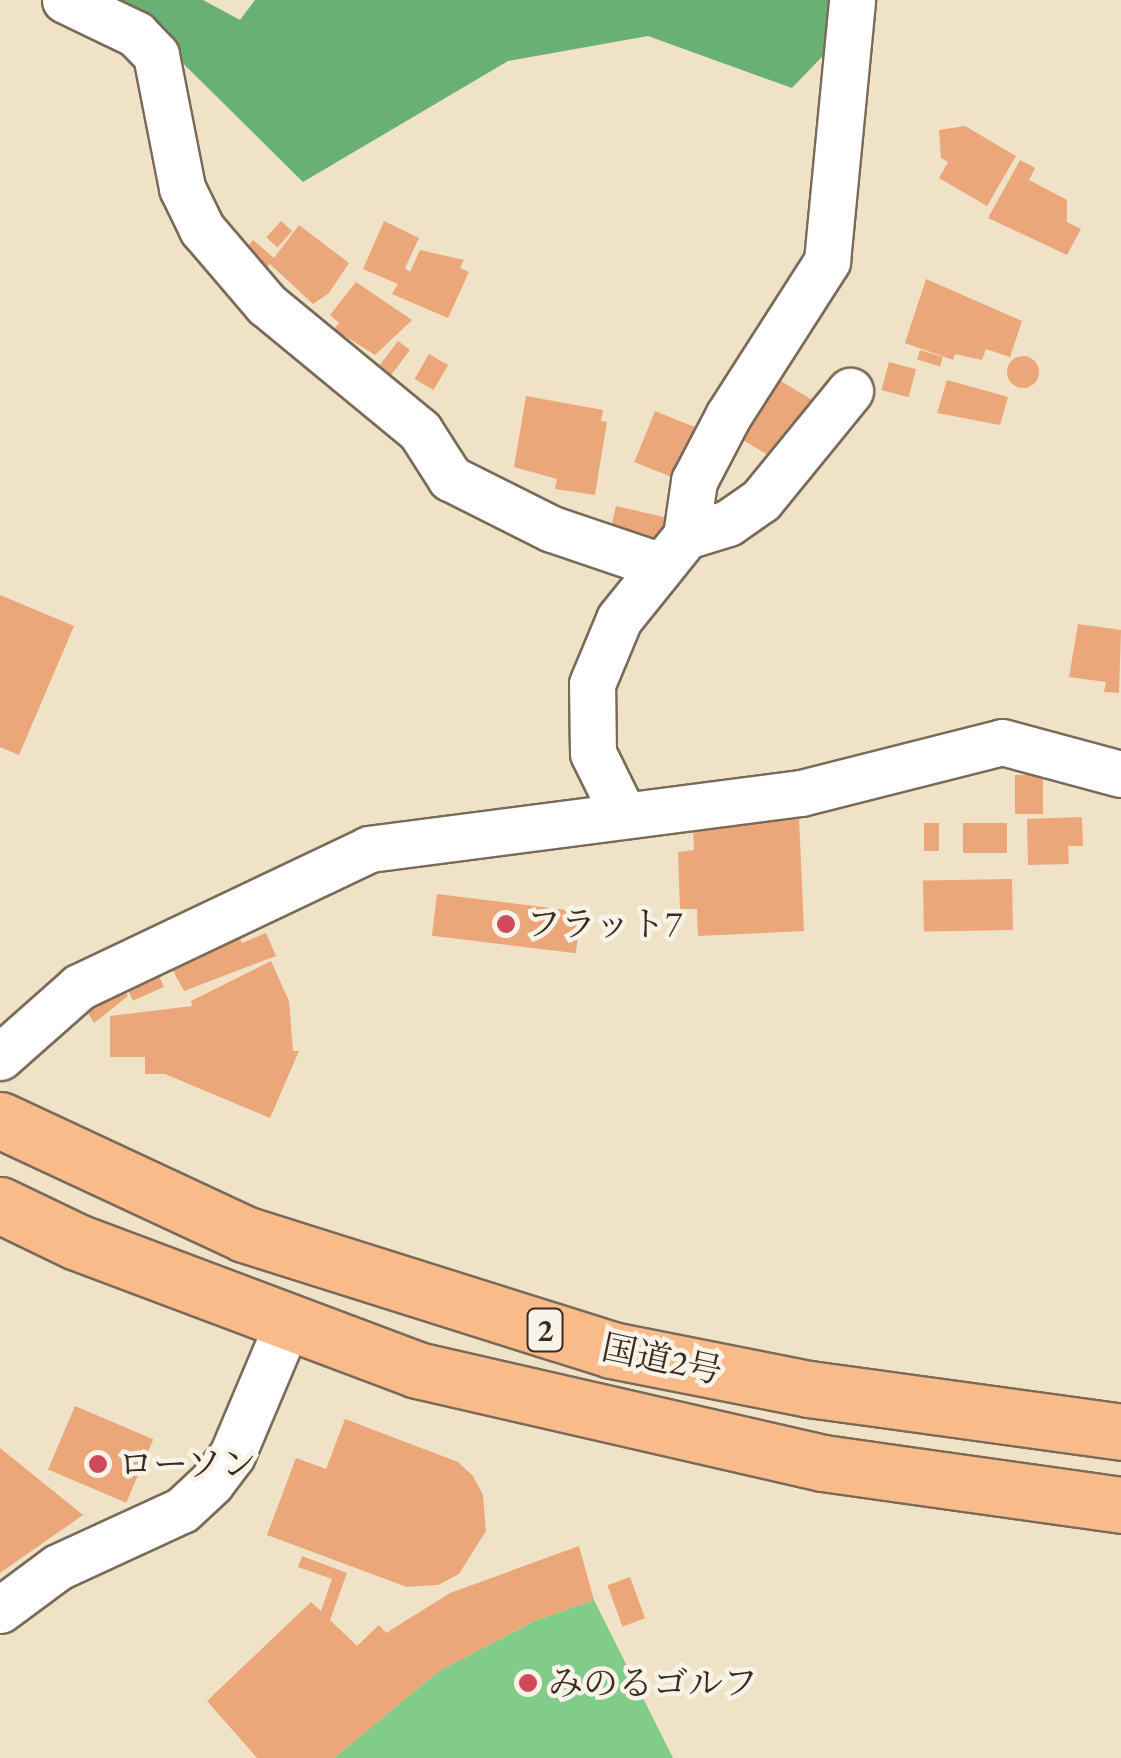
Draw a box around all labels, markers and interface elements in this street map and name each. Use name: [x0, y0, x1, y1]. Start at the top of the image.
place label: フラット7: [526, 903, 683, 945]
marker: フラット7: [495, 913, 517, 935]
road number: 2: [525, 1303, 565, 1357]
street label: 国道2号: [598, 1326, 726, 1392]
place label: ローソン: [118, 1443, 258, 1485]
marker: ローソン: [87, 1453, 109, 1475]
place label: みのるゴルフ: [548, 1662, 758, 1704]
marker: みのるゴルフ: [517, 1672, 539, 1694]

